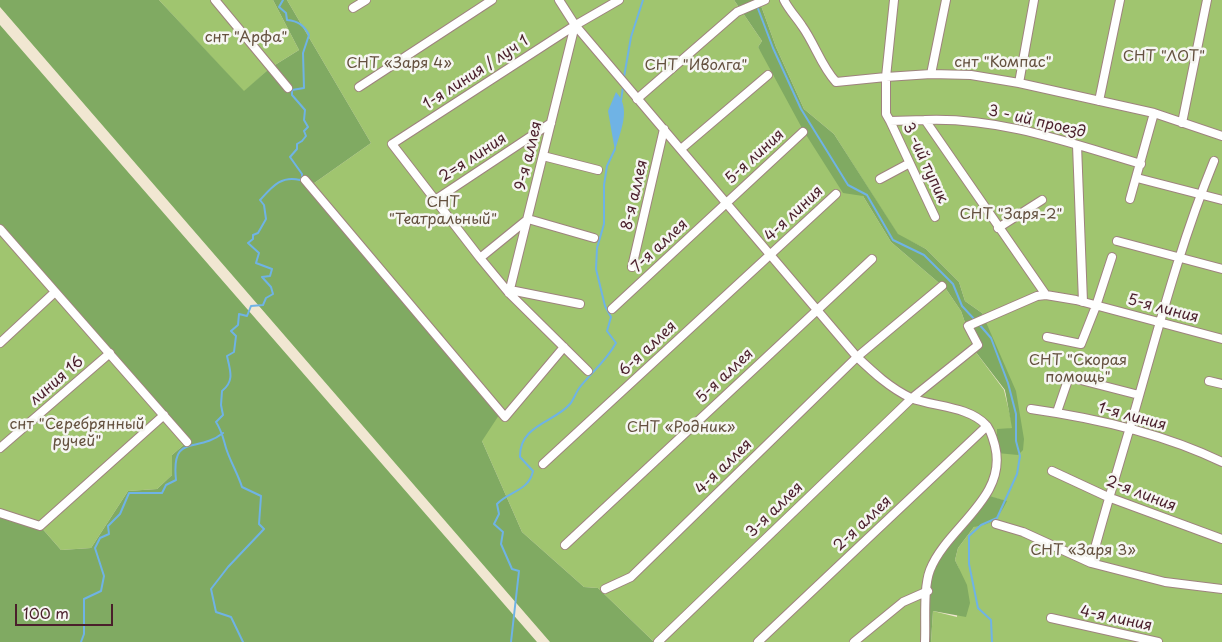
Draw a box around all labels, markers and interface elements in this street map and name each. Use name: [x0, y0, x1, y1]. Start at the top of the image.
park label: снт "Арфа": [205, 29, 287, 47]
street label: 1-я линия / луч 1: [420, 32, 532, 114]
park label: СНТ "ЛОТ": [1123, 48, 1205, 66]
park label: снт "Компас": [954, 54, 1052, 72]
park label: СНТ «Заря 4»: [346, 55, 452, 73]
park label: СНТ "Иволга": [645, 57, 747, 75]
street label: 3 - ий проезд: [986, 102, 1088, 142]
street label: 9-я аллея: [512, 120, 546, 192]
street label: 3 -ий тупик: [899, 120, 951, 206]
street label: 5-я линия: [722, 126, 788, 188]
street label: 2=я линия: [436, 130, 510, 186]
street label: 8-я аллея: [618, 158, 652, 232]
street label: 4-я линия: [761, 182, 827, 246]
park label: СНТ "Театральный": [389, 194, 497, 229]
park label: СНТ "Заря-2": [960, 206, 1062, 224]
street label: 7-я аллея: [628, 216, 692, 276]
street label: 5-я линия: [1125, 291, 1201, 327]
street label: 6-я аллея: [615, 318, 681, 380]
street label: 5-я аллея: [693, 345, 757, 407]
park label: СНТ "Скорая помощь": [1029, 352, 1127, 387]
street label: линия 16: [27, 353, 87, 409]
street label: 1-я линия: [1096, 399, 1168, 435]
park label: снт "Серебрянный ручей": [9, 416, 145, 451]
park label: СНТ «Родник»: [627, 419, 735, 437]
street label: 4-я аллея: [692, 436, 756, 498]
street label: 2-я линия: [1103, 472, 1179, 516]
street label: 3-я аллея: [743, 479, 807, 541]
street label: 2-я аллея: [830, 493, 896, 555]
park label: СНТ «Заря 3»: [1030, 542, 1136, 560]
scale bar: [18, 594, 115, 626]
text: 100 m: [23, 601, 69, 624]
street label: 4-я линия: [1078, 603, 1154, 635]

